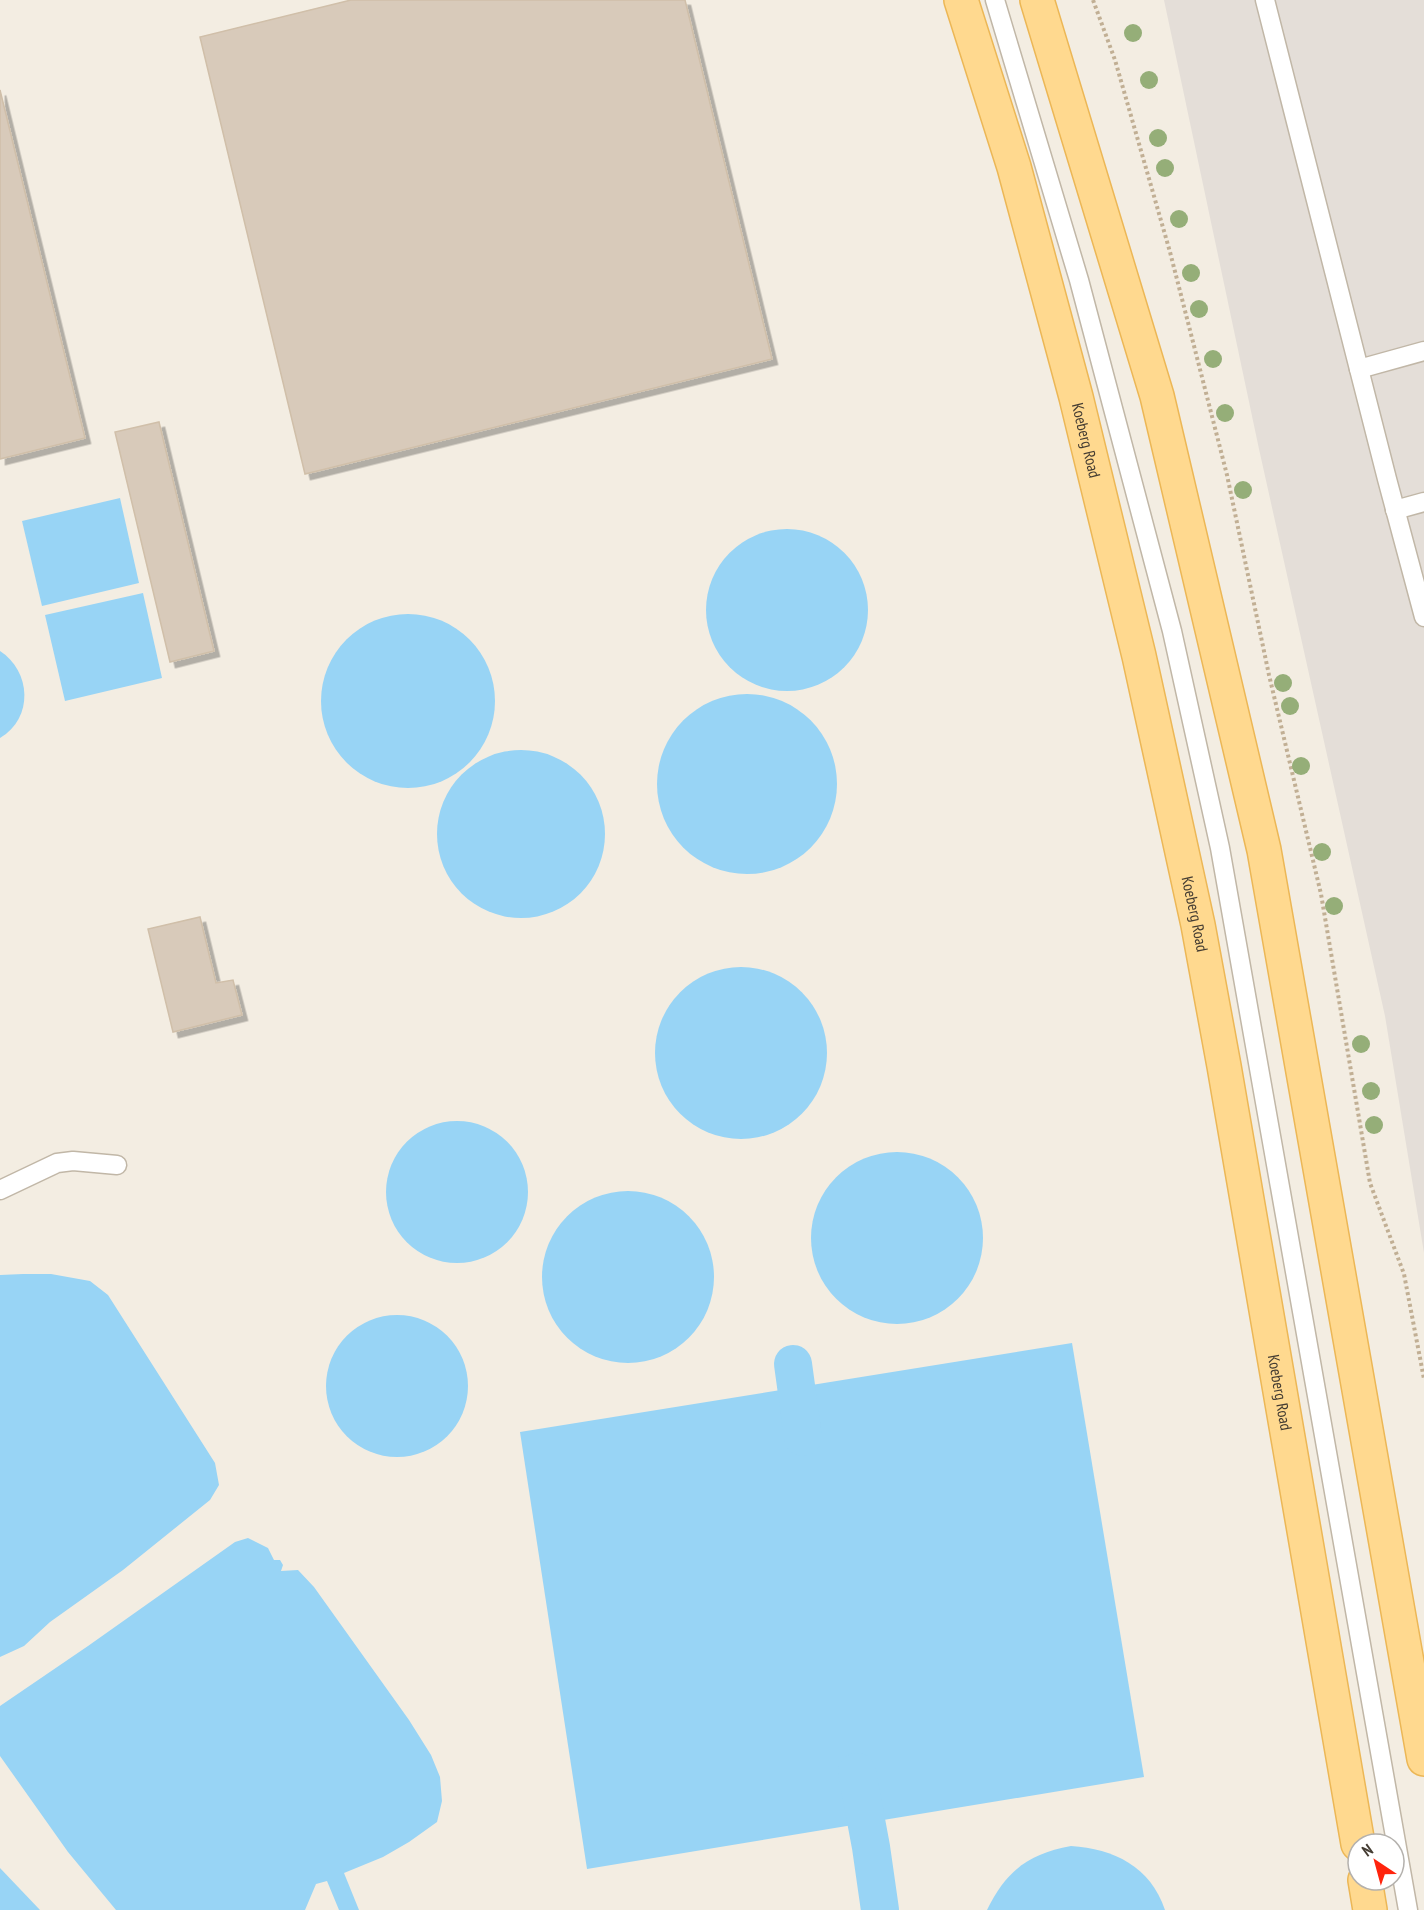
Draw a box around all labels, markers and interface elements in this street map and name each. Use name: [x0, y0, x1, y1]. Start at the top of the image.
street label: Koeberg Road: [1068, 401, 1105, 480]
street label: Koeberg Road: [1178, 874, 1213, 953]
street label: Koeberg Road: [1264, 1353, 1297, 1432]
north arrow: [1346, 1832, 1406, 1892]
text: N: [1358, 1839, 1377, 1860]

